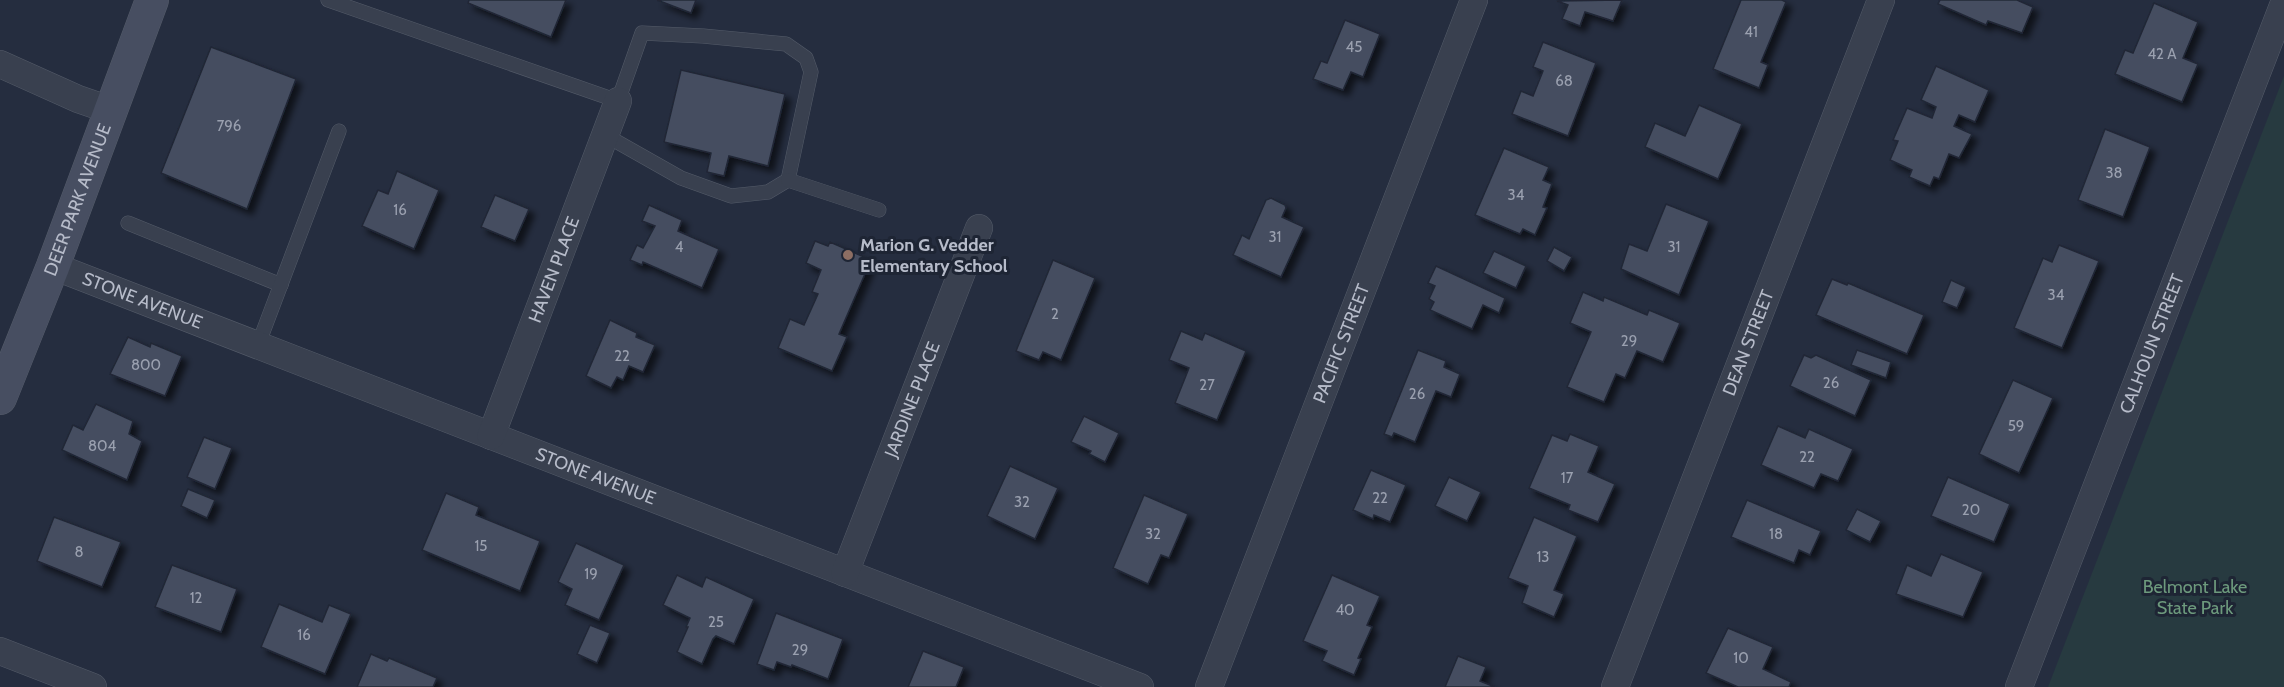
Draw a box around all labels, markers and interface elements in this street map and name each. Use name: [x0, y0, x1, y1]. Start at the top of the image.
house number: 41: [1744, 23, 1758, 41]
house number: 45: [1346, 38, 1362, 56]
house number: 42 A: [2147, 45, 2177, 63]
house number: 68: [1555, 72, 1573, 90]
house number: 796: [217, 117, 241, 135]
street label: DEER PARK AVENUE: [39, 121, 116, 279]
house number: 38: [2105, 164, 2123, 182]
house number: 34: [1508, 186, 1525, 204]
house number: 16: [393, 201, 407, 219]
street label: HAVEN PLACE: [524, 213, 584, 326]
house number: 31: [1268, 228, 1282, 246]
place label: Marion G. Vedder Elementary School: [860, 234, 1008, 277]
house number: 4: [675, 238, 684, 256]
house number: 31: [1667, 238, 1681, 256]
marker: Marion G. Vedder Elementary School: [841, 248, 855, 262]
street label: STONE AVENUE: [79, 267, 206, 334]
street label: CALHOUN STREET: [2115, 270, 2189, 417]
street label: PACIFIC STREET: [1309, 281, 1374, 406]
house number: 34: [2048, 286, 2065, 304]
street label: DEAN STREET: [1718, 287, 1779, 399]
house number: 2: [1051, 305, 1059, 323]
house number: 29: [1621, 332, 1637, 350]
street label: JARDINE PLACE: [880, 339, 945, 462]
house number: 22: [614, 347, 630, 365]
house number: 800: [131, 356, 161, 374]
house number: 26: [1823, 374, 1839, 392]
house number: 27: [1199, 376, 1215, 394]
house number: 26: [1409, 385, 1425, 403]
house number: 59: [2008, 417, 2024, 435]
house number: 804: [88, 437, 116, 455]
street label: STONE AVENUE: [532, 443, 659, 509]
house number: 22: [1799, 448, 1815, 466]
house number: 17: [1561, 469, 1574, 487]
house number: 22: [1372, 489, 1388, 507]
house number: 32: [1014, 493, 1030, 511]
house number: 20: [1962, 501, 1980, 519]
house number: 32: [1145, 525, 1161, 543]
house number: 18: [1769, 525, 1783, 543]
house number: 15: [474, 537, 488, 555]
house number: 8: [74, 543, 84, 561]
house number: 13: [1536, 548, 1550, 566]
house number: 19: [584, 565, 598, 583]
park label: Belmont Lake State Park: [2143, 576, 2247, 619]
house number: 12: [190, 589, 203, 607]
house number: 40: [1335, 601, 1355, 619]
house number: 25: [708, 613, 724, 631]
house number: 16: [297, 626, 311, 644]
house number: 29: [792, 641, 808, 659]
house number: 10: [1733, 649, 1749, 667]

